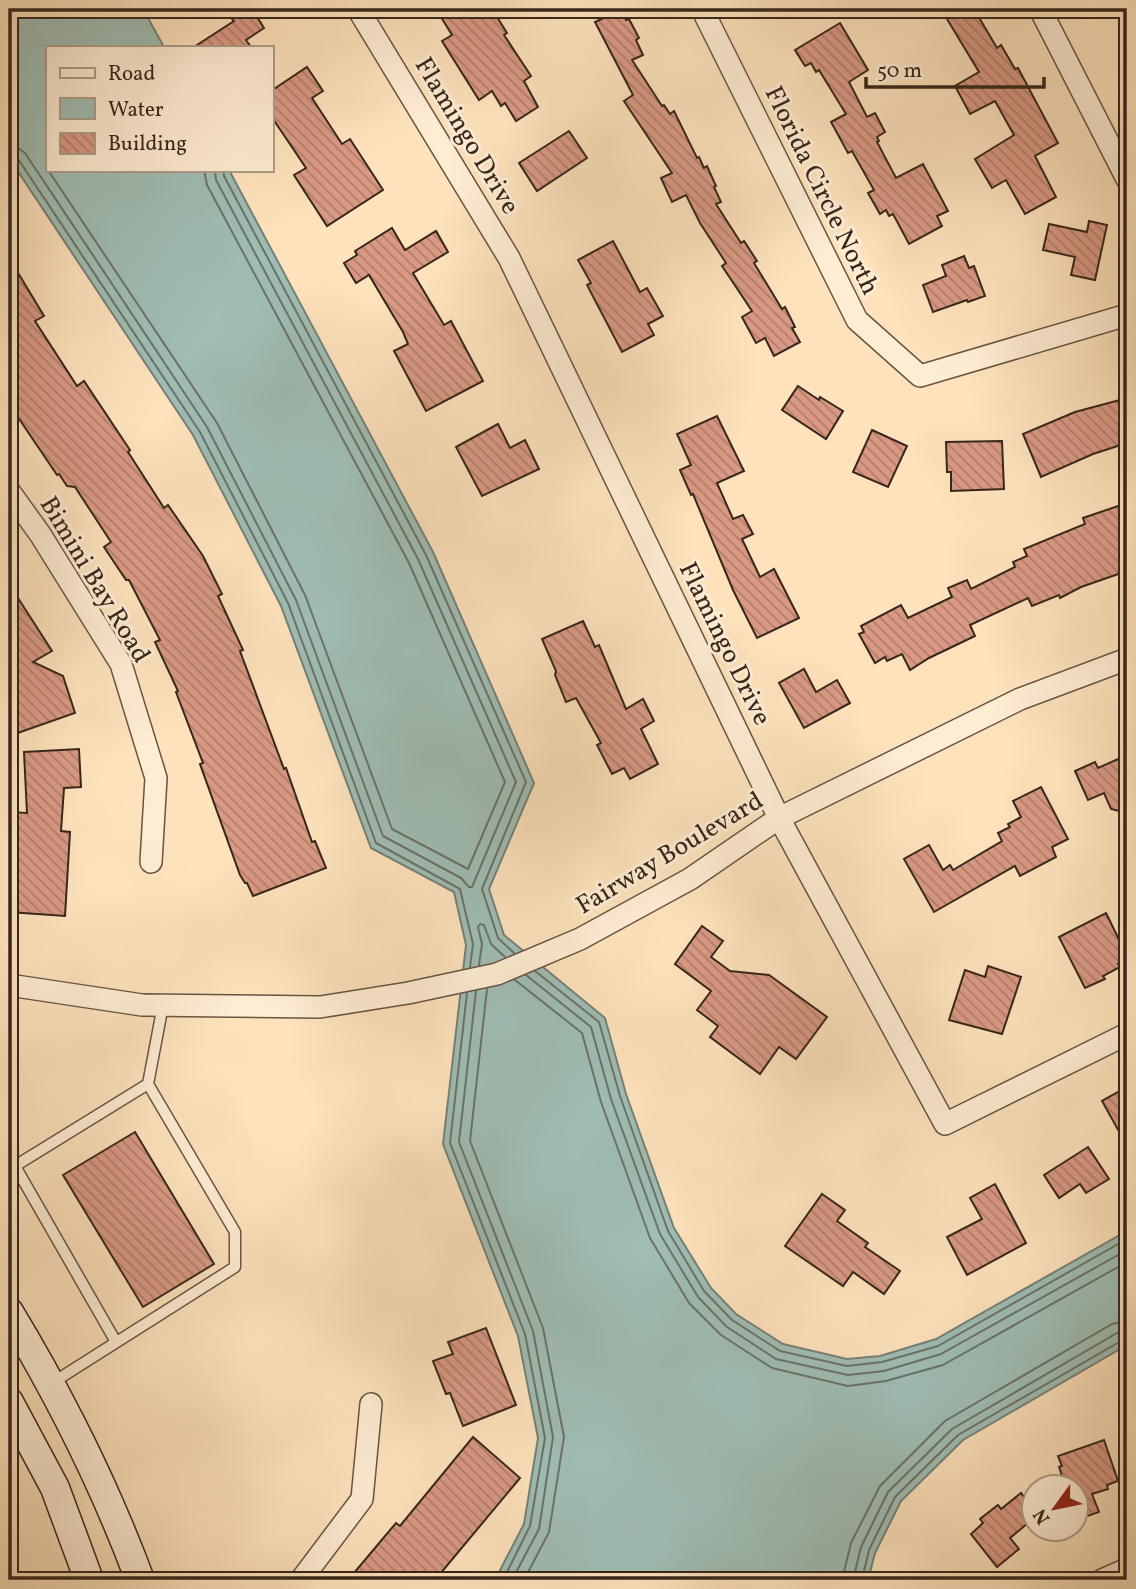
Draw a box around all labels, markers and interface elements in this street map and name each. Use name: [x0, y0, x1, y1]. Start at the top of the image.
legend: [46, 46, 273, 172]
scale bar: [866, 46, 1045, 90]
street label: Flamingo Drive: [405, 51, 527, 221]
text: 50 m: [877, 57, 922, 86]
text: Road: [108, 60, 155, 89]
street label: Florida Circle North: [755, 80, 887, 301]
text: Water: [108, 96, 164, 125]
text: Building: [108, 130, 187, 159]
street label: Bimini Bay Road: [30, 490, 158, 670]
street label: Flamingo Drive: [669, 556, 779, 732]
street label: Fairway Boulevard: [570, 784, 770, 924]
north arrow: [1020, 1474, 1090, 1544]
text: N: [1028, 1503, 1057, 1529]

